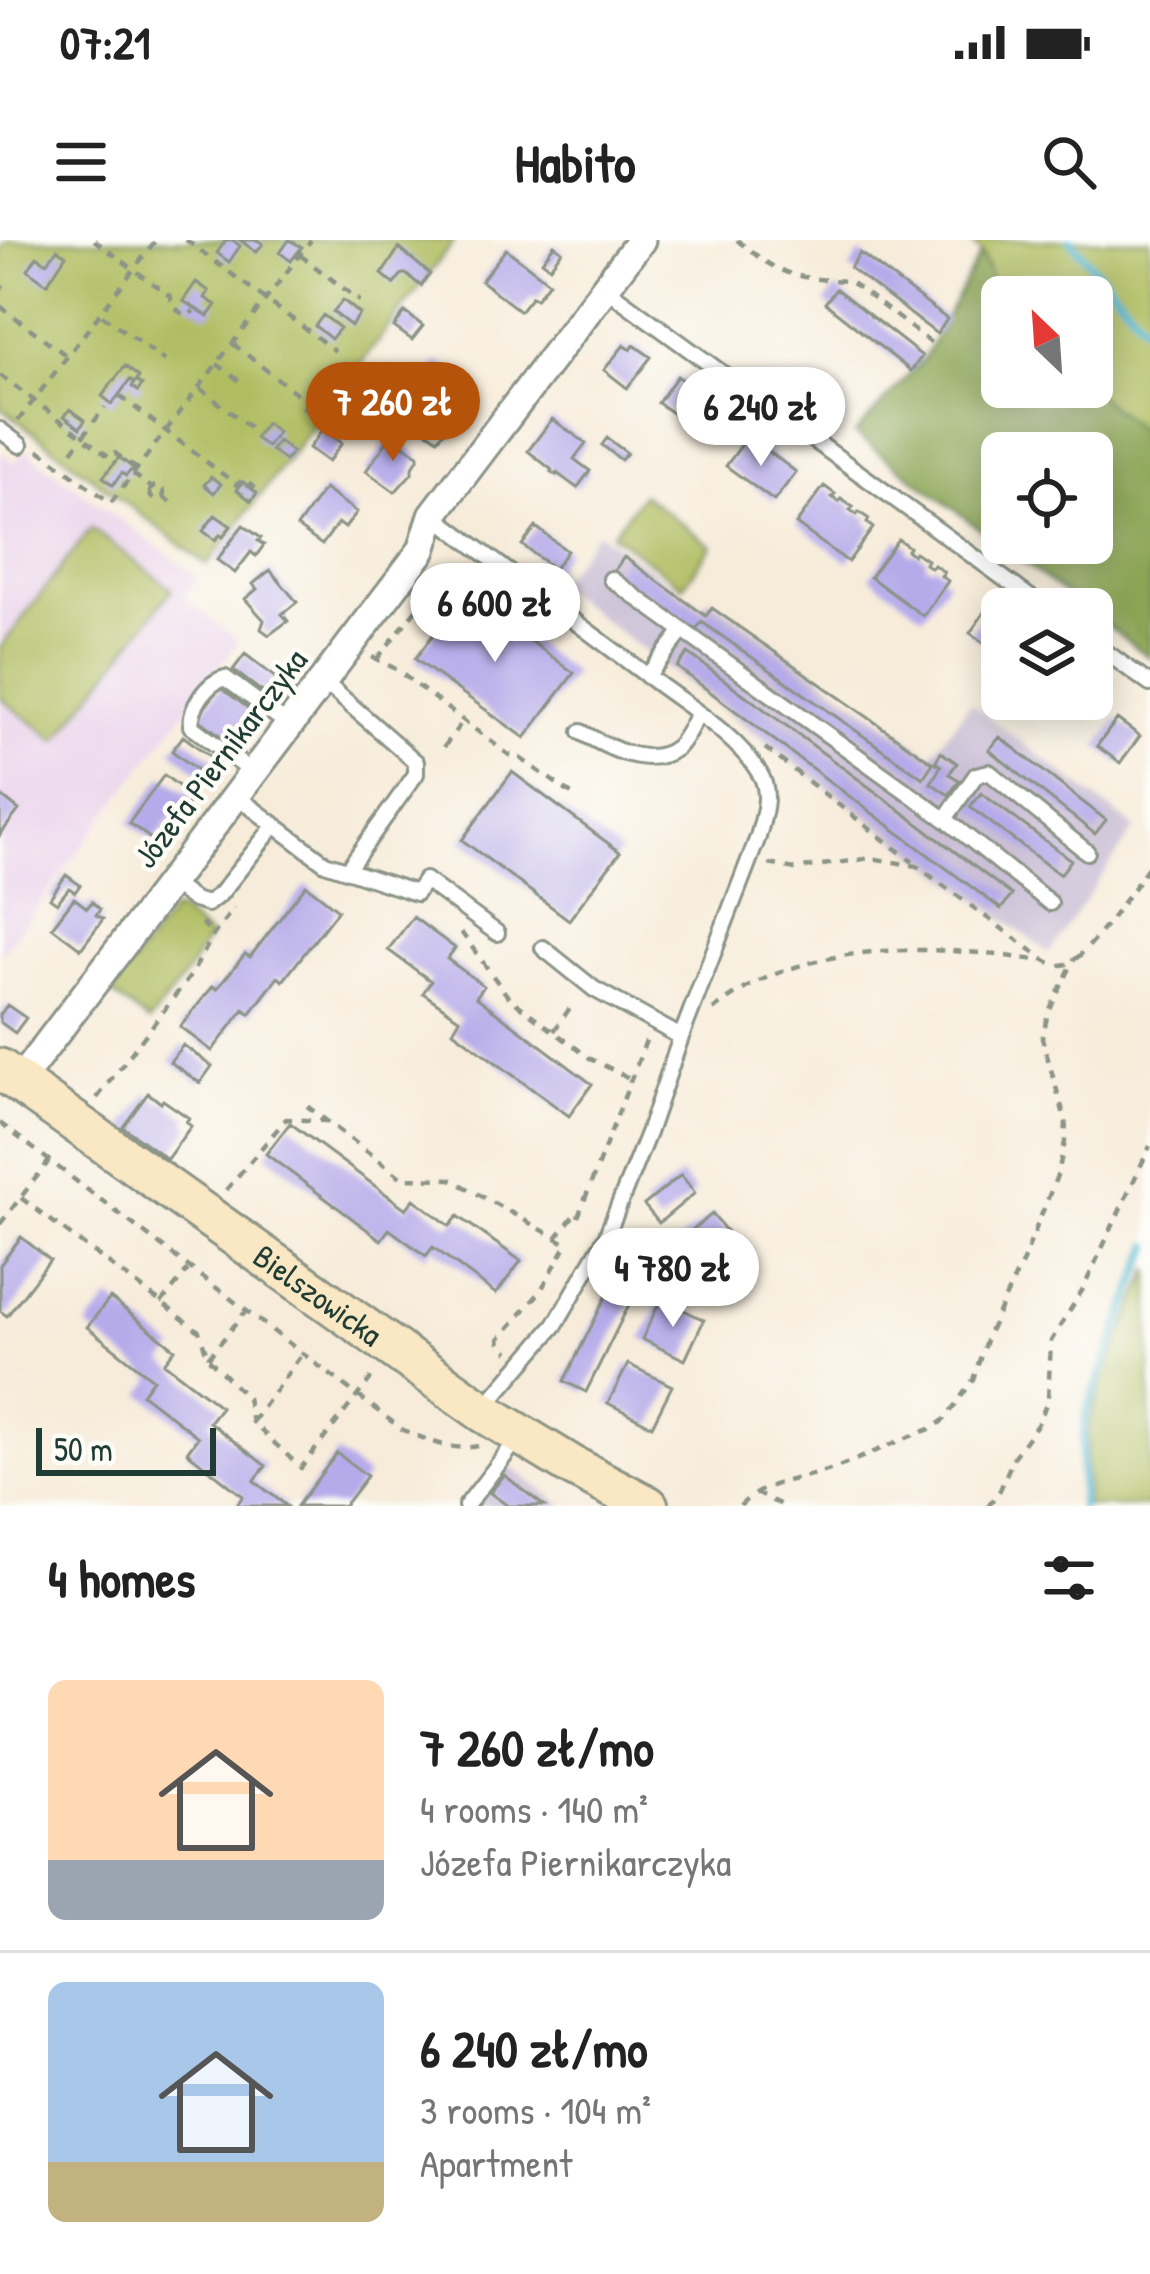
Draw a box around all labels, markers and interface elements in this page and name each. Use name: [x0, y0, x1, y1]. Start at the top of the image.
text: 07:21: [60, 12, 150, 73]
text: Habito: [514, 126, 636, 199]
icon: menu: [48, 129, 114, 195]
icon: search: [1036, 129, 1102, 195]
north arrow: [981, 276, 1113, 408]
map controls: [981, 276, 1113, 720]
pin: 7 260 zł: [269, 362, 517, 464]
pin: 6 240 zł: [637, 367, 885, 469]
text: 7 260 zł: [333, 374, 453, 427]
text: 6 240 zł: [703, 379, 819, 432]
button: locate: [981, 432, 1113, 564]
pin: 6 600 zł: [371, 563, 619, 665]
text: 6 600 zł: [437, 575, 553, 628]
button: layers: [981, 588, 1113, 720]
street label: Józefa Piernikarczyka: [123, 640, 318, 877]
pin: 4 780 zł: [549, 1228, 797, 1330]
street label: Bielszowicka: [245, 1234, 391, 1356]
text: 4 780 zł: [614, 1240, 732, 1293]
scale bar: [36, 1422, 216, 1475]
text: 50 m: [54, 1427, 113, 1471]
text: 4 homes: [48, 1544, 195, 1613]
icon: filters: [1036, 1545, 1102, 1611]
text: 7 260 zł/mo: [420, 1713, 654, 1782]
icon: home: [144, 1728, 288, 1872]
text: 4 rooms · 140 m²: [420, 1782, 648, 1835]
text: Józefa Piernikarczyka: [420, 1835, 731, 1888]
text: 6 240 zł/mo: [420, 2014, 648, 2083]
icon: home: [144, 2030, 288, 2174]
text: 3 rooms · 104 m²: [420, 2083, 651, 2136]
text: Apartment: [420, 2136, 573, 2189]

